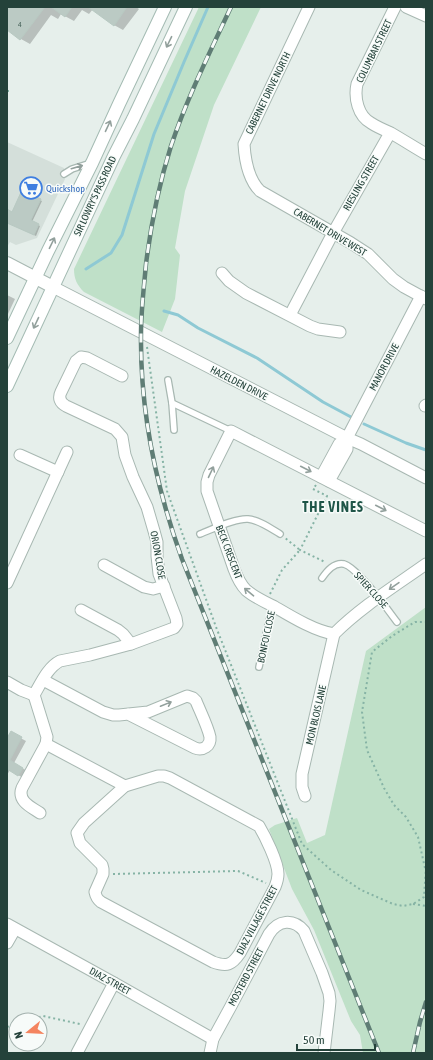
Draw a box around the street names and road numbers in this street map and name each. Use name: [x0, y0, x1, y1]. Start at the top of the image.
street label: COLUMBAR STREET: [354, 17, 394, 84]
street label: CABERNET DRIVE NORTH: [243, 50, 293, 136]
street label: RIESLING STREET: [341, 153, 381, 212]
street label: SIR LOWRY'S PASS ROAD: [72, 154, 118, 238]
street label: CABERNET DRIVE WEST: [292, 206, 369, 258]
street label: MANOR DRIVE: [367, 341, 401, 393]
street label: HAZELDEN DRIVE: [209, 364, 270, 402]
street label: BECK CRESCENT: [214, 524, 245, 581]
street label: ORION CLOSE: [148, 530, 168, 581]
street label: SPIER CLOSE: [352, 570, 391, 611]
street label: BONFOI CLOSE: [255, 609, 277, 664]
street label: MON BLOIS LANE: [304, 683, 328, 746]
street label: DIAZ VILLAGE STREET: [234, 883, 280, 956]
street label: MOSTERD STREET: [226, 946, 266, 1008]
street label: DIAZ STREET: [87, 965, 133, 997]

